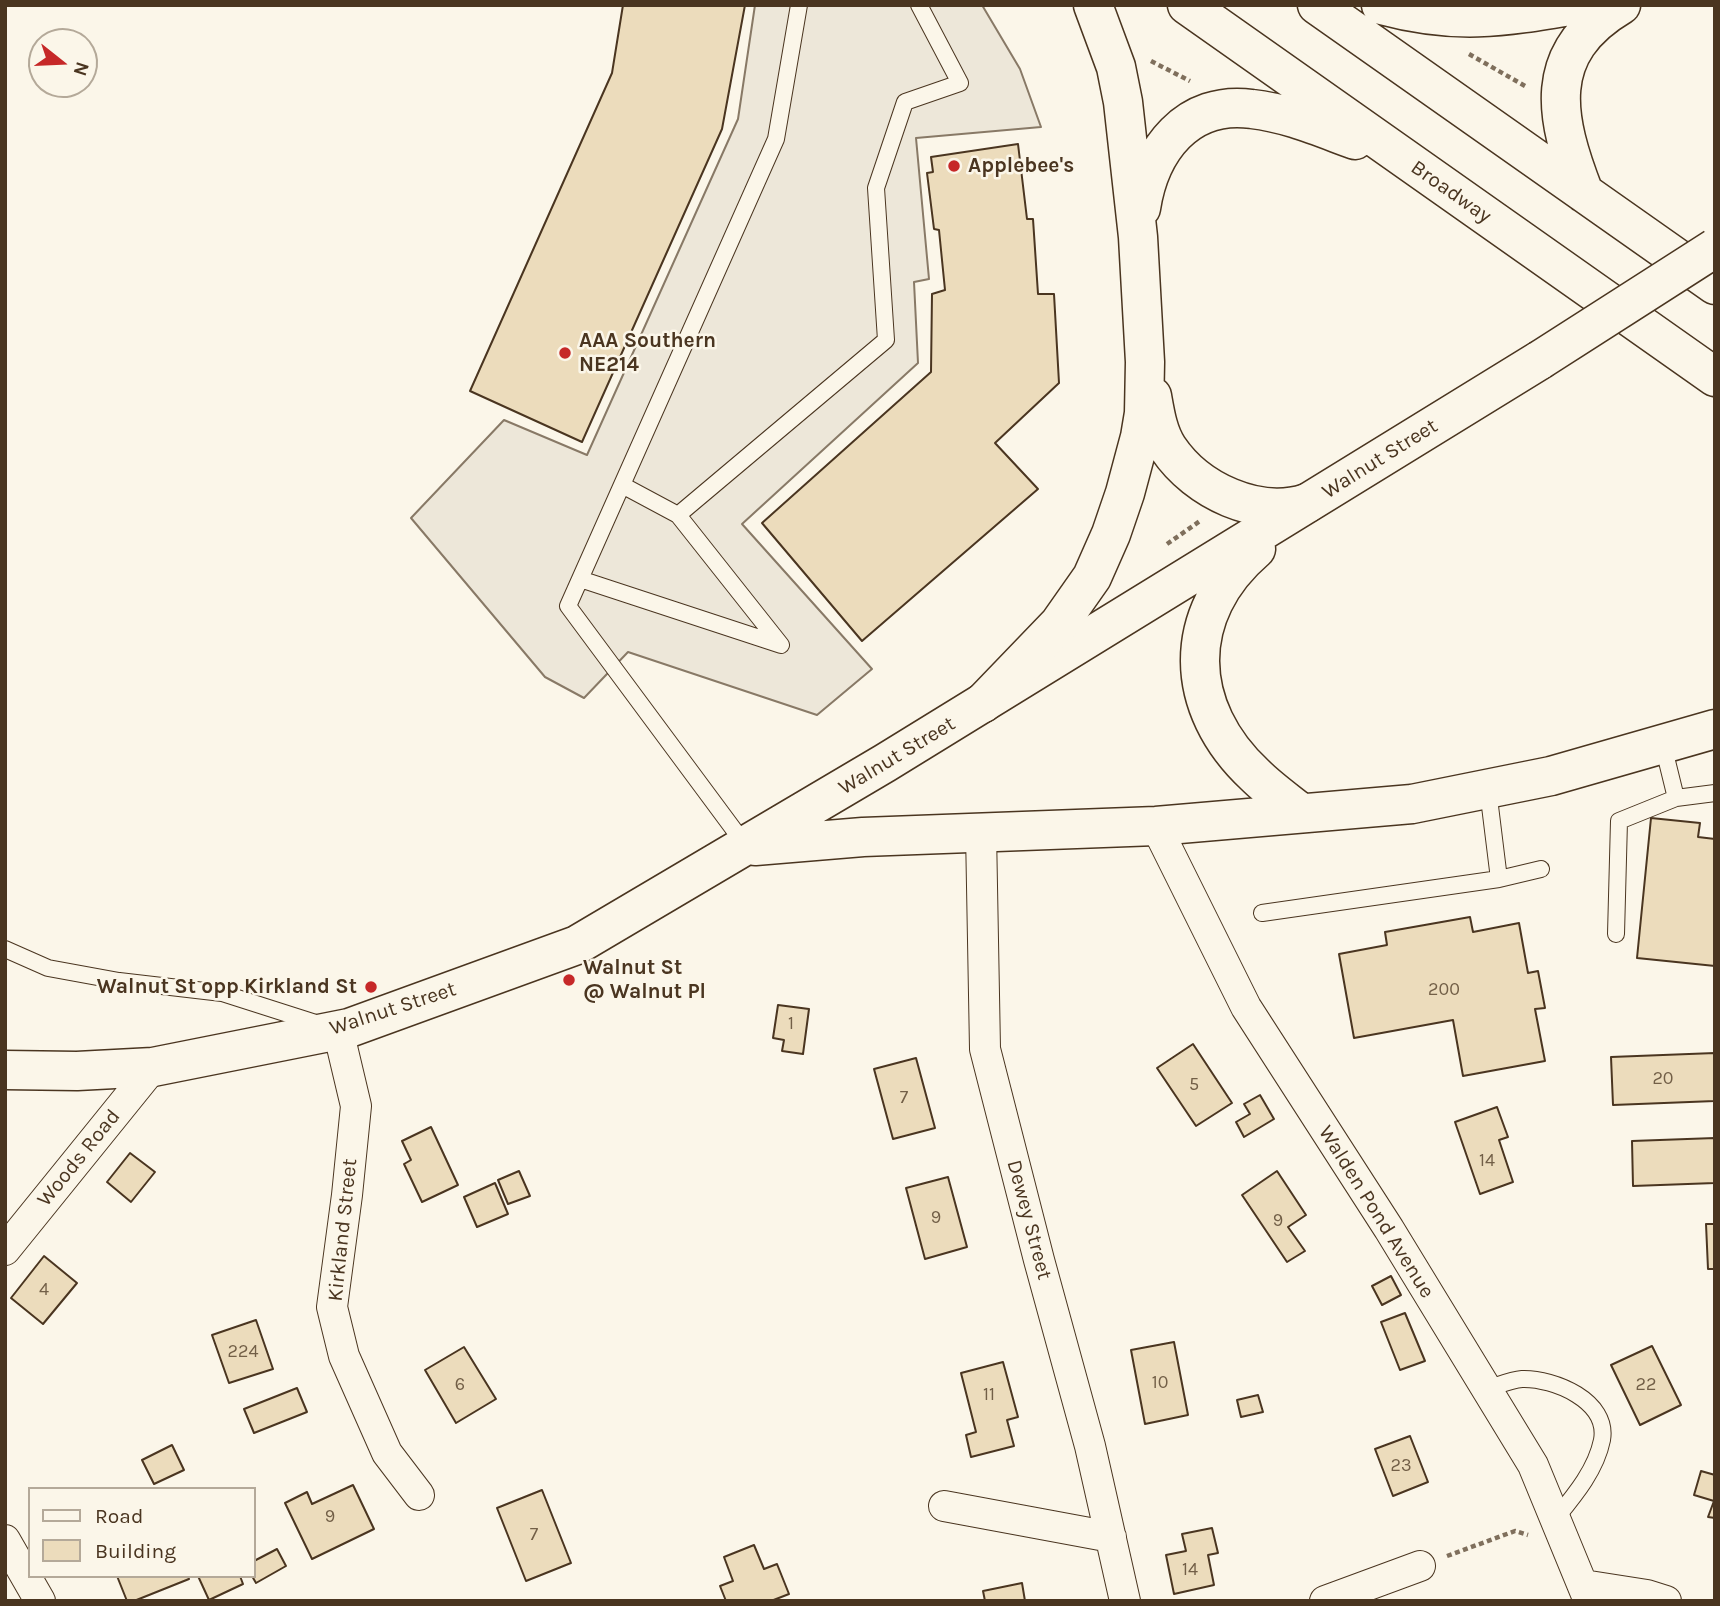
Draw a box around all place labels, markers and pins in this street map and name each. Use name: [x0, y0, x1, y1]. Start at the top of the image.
place label: Applebee's: [968, 153, 1074, 179]
marker: Applebee's: [946, 158, 962, 174]
place label: AAA Southern NE214: [579, 328, 716, 378]
marker: AAA Southern NE214: [557, 345, 573, 361]
place label: Walnut St @ Walnut Pl: [583, 955, 706, 1005]
marker: Walnut St @ Walnut Pl: [561, 972, 577, 988]
place label: Walnut St opp Kirkland St: [97, 974, 357, 1000]
marker: Walnut St opp Kirkland St: [363, 979, 379, 995]

